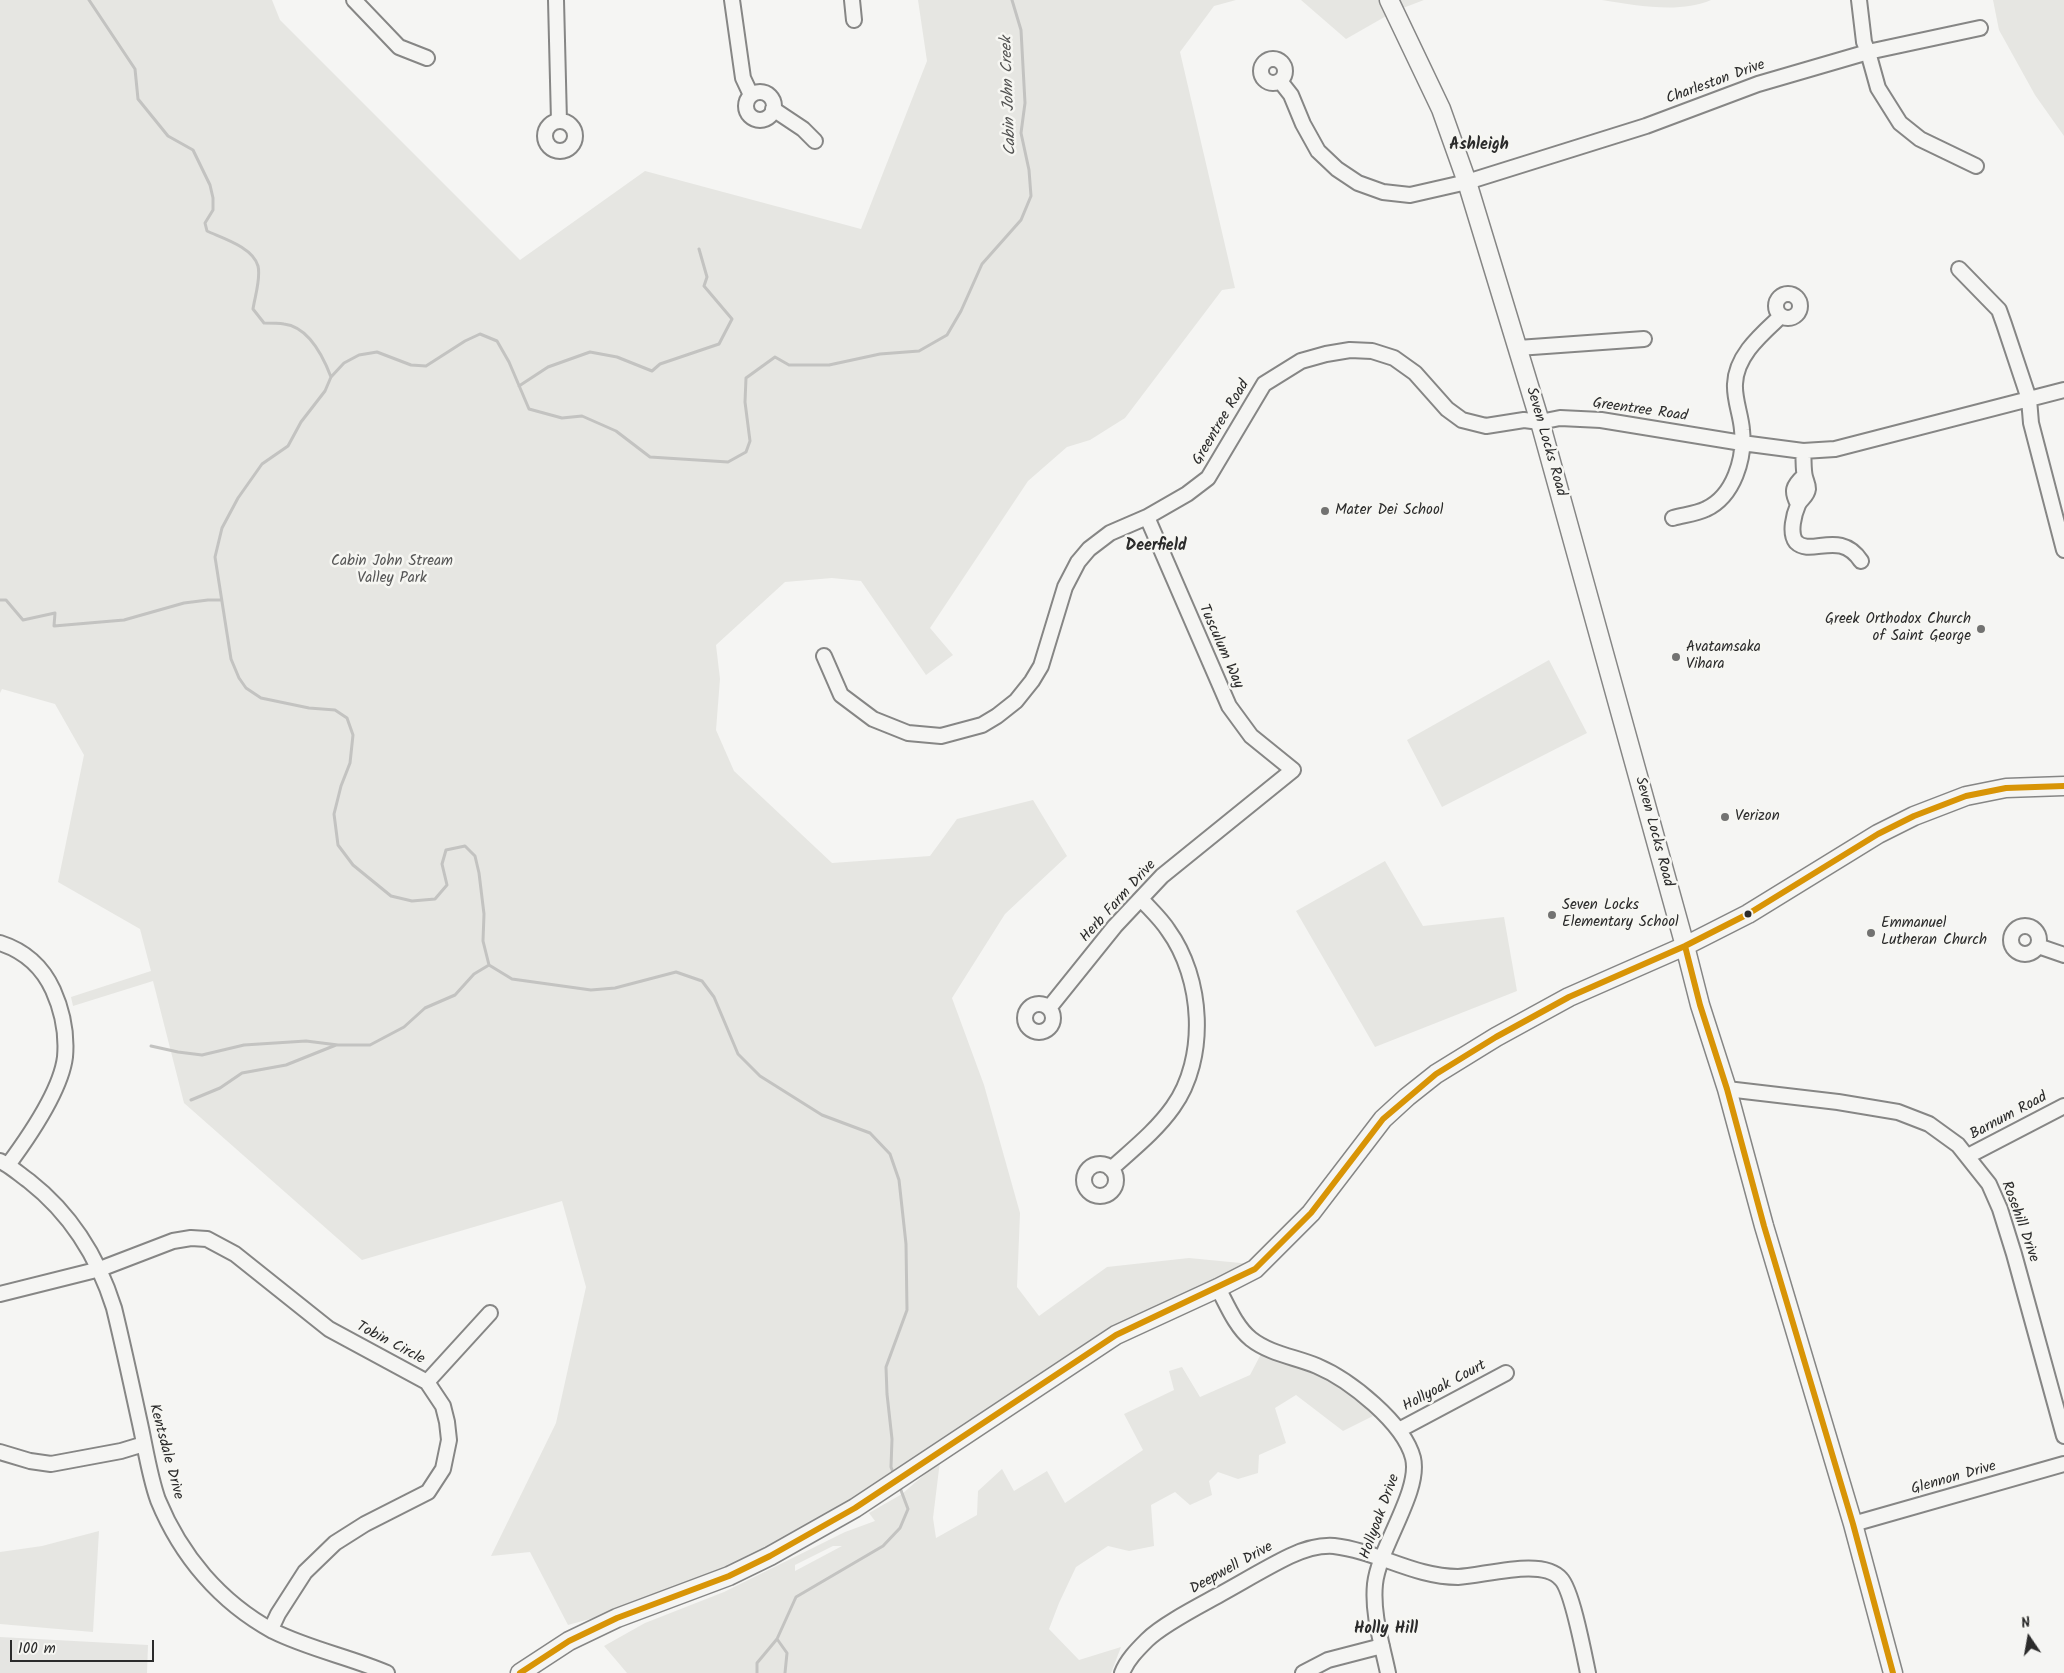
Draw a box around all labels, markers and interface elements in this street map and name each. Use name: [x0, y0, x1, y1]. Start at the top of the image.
water label: Cabin John Creek: [998, 36, 1022, 156]
street label: Charleston Drive: [1664, 57, 1768, 109]
district label: Ashleigh: [1449, 136, 1509, 156]
street label: Greentree Road: [1190, 377, 1254, 469]
street label: Seven Locks Road: [1521, 385, 1569, 499]
street label: Greentree Road: [1591, 395, 1689, 427]
place label: Mater Dei School: [1335, 502, 1443, 520]
marker: Mater Dei School: [1319, 505, 1331, 517]
district label: Deerfield: [1125, 537, 1187, 557]
park label: Cabin John Stream Valley Park: [331, 553, 453, 588]
street label: Tusculum Way: [1193, 602, 1247, 692]
place label: Greek Orthodox Church of Saint George: [1825, 611, 1971, 646]
marker: Greek Orthodox Church of Saint George: [1975, 623, 1987, 635]
place label: Avatamsaka Vihara: [1686, 639, 1761, 674]
marker: Avatamsaka Vihara: [1670, 651, 1682, 663]
street label: Seven Locks Road: [1630, 775, 1676, 889]
place label: Verizon: [1735, 808, 1780, 826]
marker: Verizon: [1719, 811, 1731, 823]
street label: Herb Farm Drive: [1077, 857, 1161, 947]
place label: Seven Locks Elementary School: [1562, 897, 1679, 932]
marker: Seven Locks Elementary School: [1546, 909, 1558, 921]
unlabelled marker: [1743, 909, 1753, 919]
place label: Emmanuel Lutheran Church: [1881, 915, 1987, 950]
marker: Emmanuel Lutheran Church: [1865, 927, 1877, 939]
street label: Barnum Road: [1967, 1089, 2051, 1145]
street label: Rosehill Drive: [1996, 1179, 2042, 1265]
street label: Tobin Circle: [353, 1318, 427, 1370]
street label: Hollyoak Court: [1400, 1357, 1490, 1417]
street label: Kentsdale Drive: [144, 1402, 186, 1502]
street label: Glennon Drive: [1909, 1458, 1999, 1500]
street label: Hollyoak Drive: [1357, 1472, 1405, 1562]
street label: Deepwell Drive: [1187, 1539, 1277, 1599]
text: N: [2019, 1612, 2032, 1635]
north arrow: [2004, 1613, 2054, 1663]
district label: Holly Hill: [1354, 1620, 1418, 1640]
scale bar: [12, 1630, 156, 1662]
text: 100 m: [18, 1637, 56, 1661]

